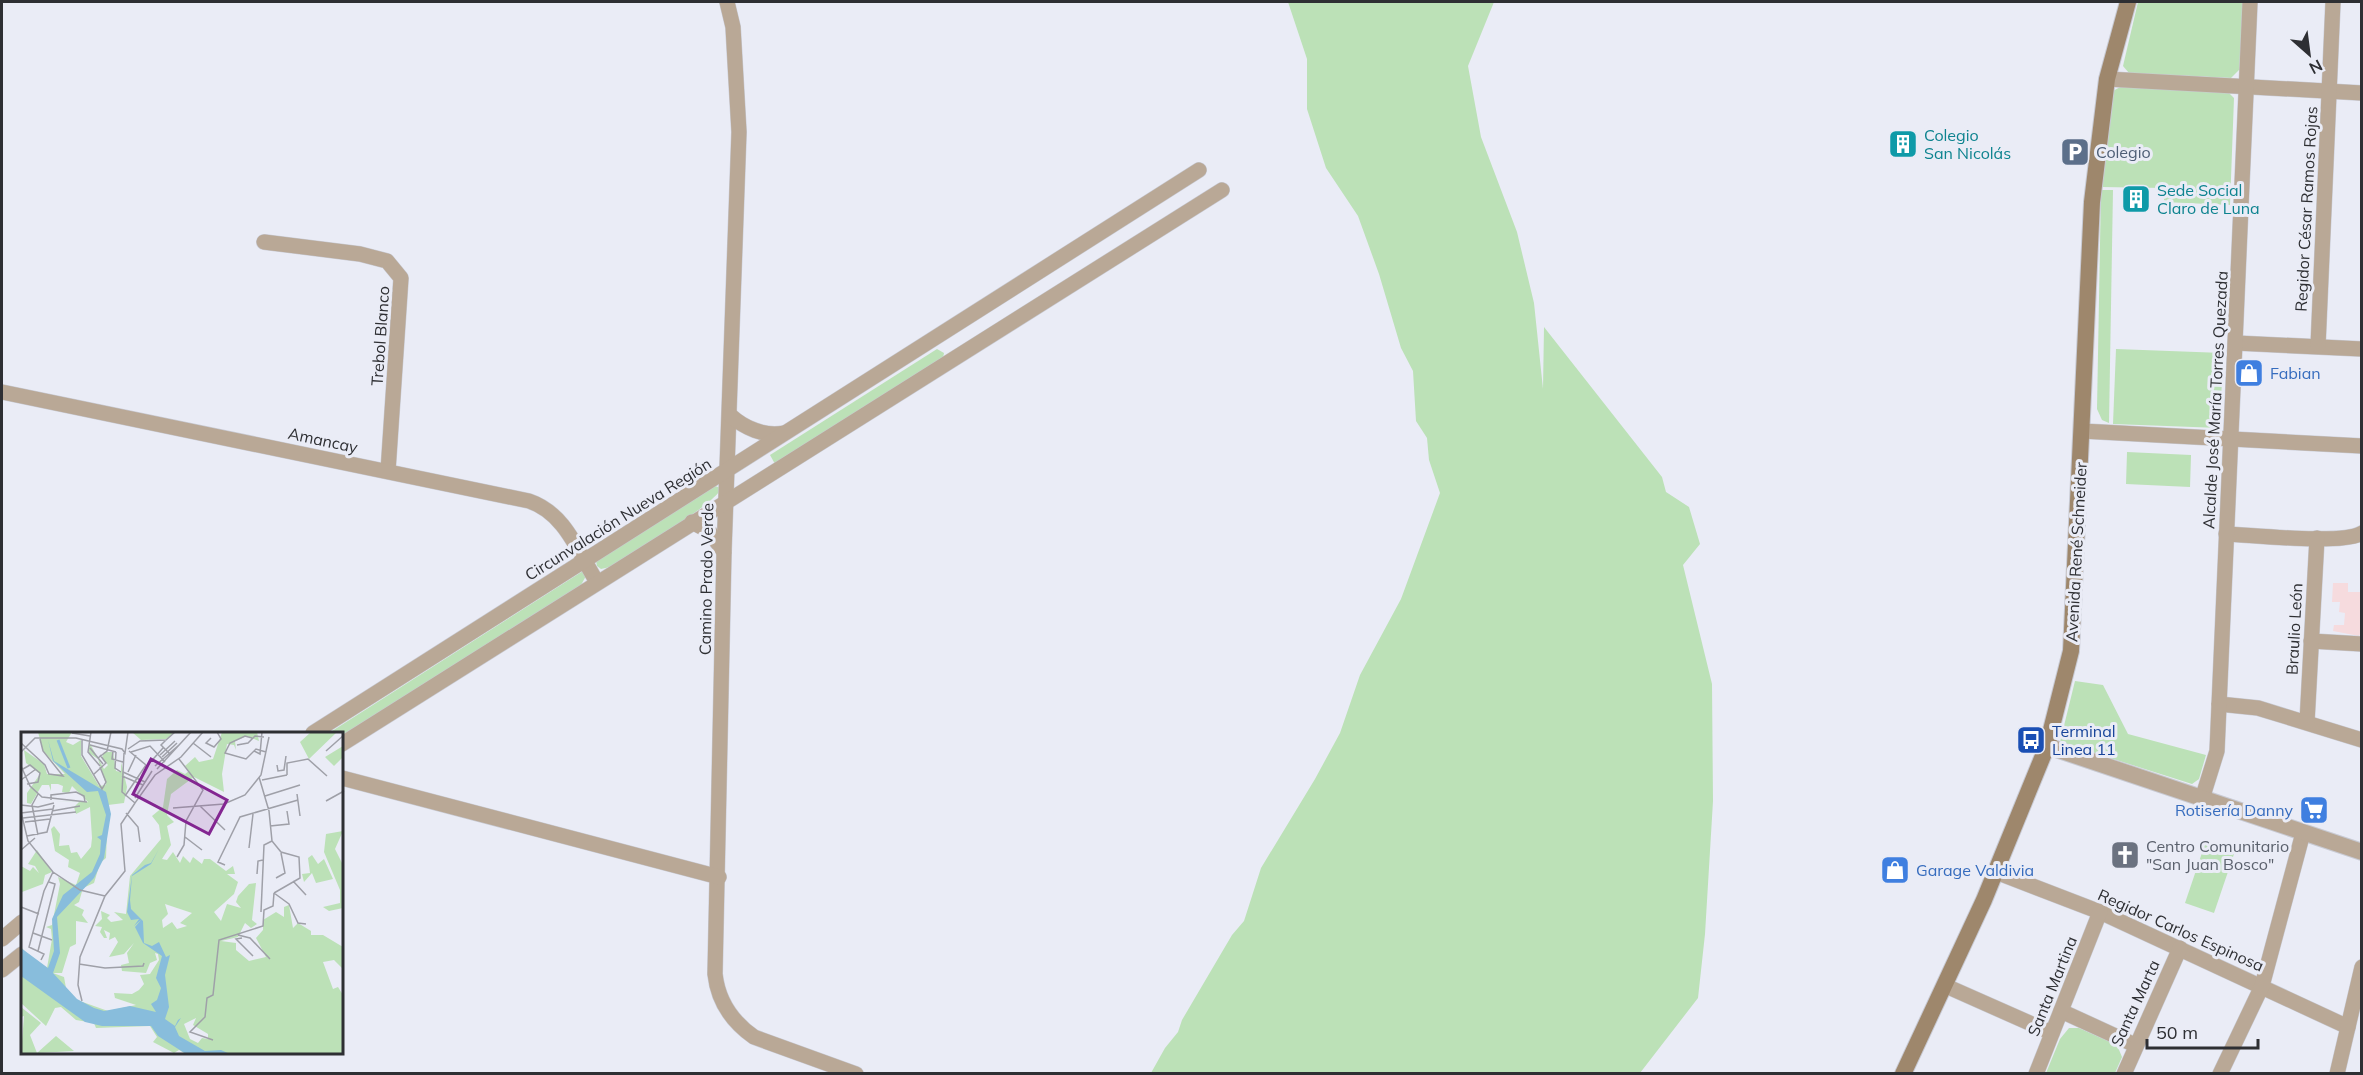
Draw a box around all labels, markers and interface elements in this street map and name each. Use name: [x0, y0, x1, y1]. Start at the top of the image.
north arrow: [2279, 24, 2339, 84]
text: N: [2306, 56, 2326, 79]
street label: Regidor César Ramos Rojas: [2291, 106, 2321, 312]
place label: Colegio San Nicolás: [1924, 125, 2011, 163]
building icon: Colegio San Nicolás: [1887, 128, 1919, 160]
parking icon: Colegio: [2059, 136, 2091, 168]
place label: Colegio: [2096, 142, 2151, 162]
place label: Sede Social Claro de Luna: [2157, 180, 2260, 218]
building icon: Sede Social Claro de Luna: [2120, 183, 2152, 215]
street label: Alcalde José María Torres Quezada: [2198, 270, 2232, 530]
street label: Trebol Blanco: [367, 285, 393, 387]
shop icon: Fabian: [2233, 357, 2265, 389]
place label: Fabian: [2270, 363, 2321, 383]
street label: Amancay: [286, 423, 360, 457]
street label: Circunvalación Nueva Región: [521, 453, 715, 585]
street label: Avenida René Schneider: [2061, 461, 2091, 642]
street label: Camino Prado Verde: [695, 503, 717, 655]
street label: Braulio León: [2282, 582, 2306, 676]
place label: Terminal Linea 11: [2052, 721, 2116, 759]
bus stop icon: Terminal Linea 11: [2015, 724, 2047, 756]
inset map: [21, 732, 344, 1054]
supermarket icon: Rotisería Danny: [2298, 794, 2330, 826]
place label: Rotisería Danny: [2175, 800, 2294, 820]
place label: Centro Comunitario "San Juan Bosco": [2146, 836, 2289, 874]
church icon: Centro Comunitario "San Juan Bosco": [2109, 839, 2141, 871]
shop icon: Garage Valdivia: [1879, 854, 1911, 886]
place label: Garage Valdivia: [1916, 860, 2034, 880]
street label: Regidor Carlos Espinosa: [2095, 884, 2267, 976]
street label: Santa Martina: [2023, 933, 2081, 1039]
street label: Santa Marta: [2106, 957, 2164, 1049]
scale bar: [2147, 1012, 2258, 1050]
text: 50 m: [2156, 1021, 2198, 1044]

